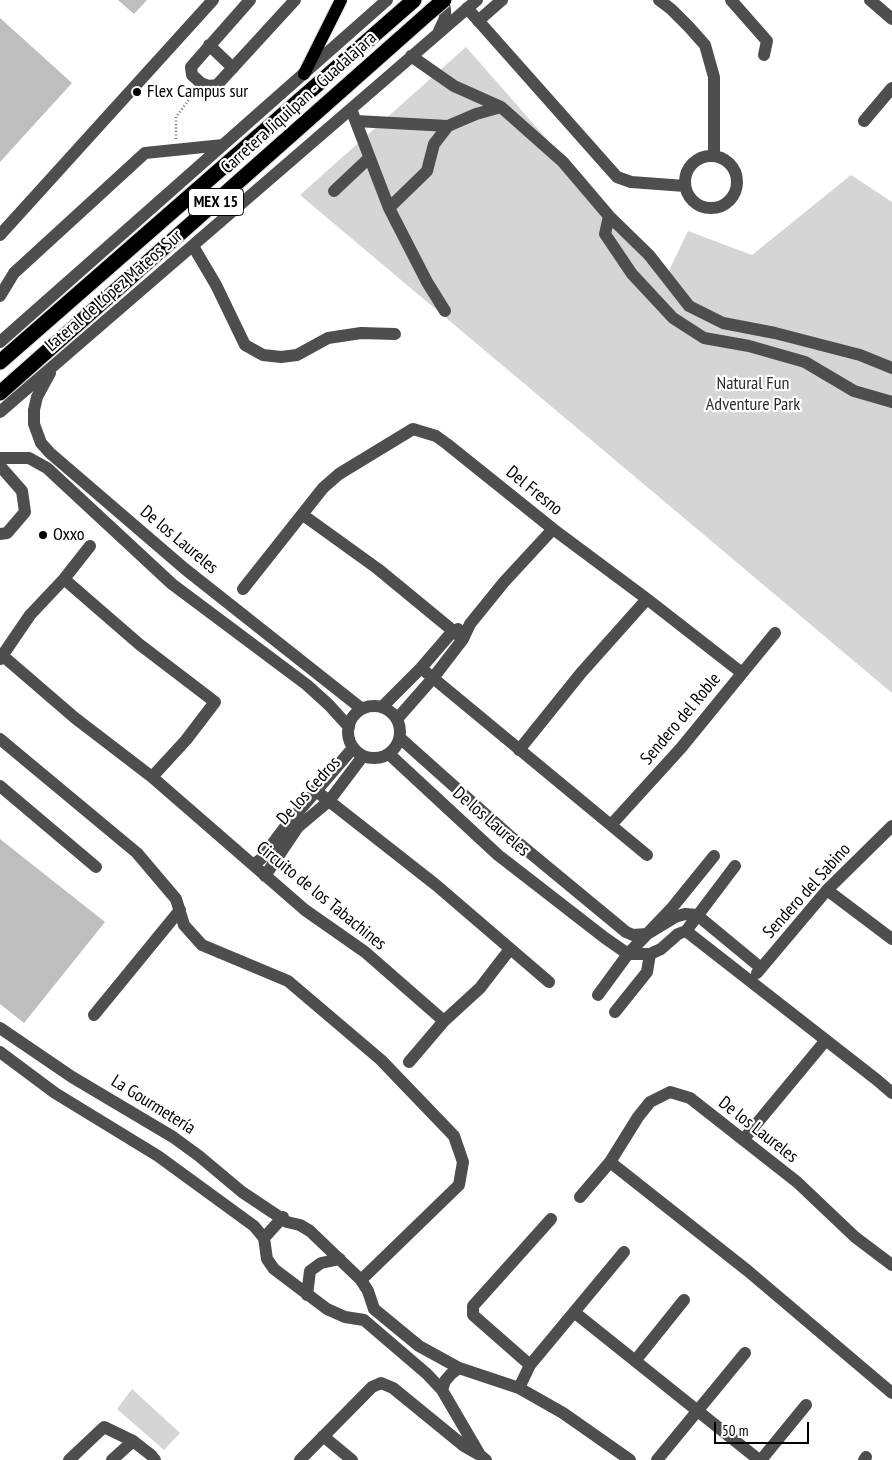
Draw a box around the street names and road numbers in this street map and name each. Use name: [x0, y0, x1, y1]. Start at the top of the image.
street label: Carretera Jiquilpan - Guadalajara: [217, 27, 381, 179]
road number: MEX 15: [188, 188, 244, 216]
street label: Lateral de López Mateos Sur: [41, 226, 187, 356]
street label: Del Fresno: [501, 462, 567, 520]
street label: De los Laureles: [136, 501, 222, 579]
street label: Sendero del Roble: [636, 669, 726, 769]
street label: De los Cedros: [273, 752, 345, 830]
street label: De los Laureles: [448, 783, 534, 861]
street label: Circuito de los Tabachines: [252, 837, 390, 955]
street label: Sendero del Sabino: [759, 839, 855, 943]
street label: La Gourmetería: [107, 1071, 199, 1139]
street label: De los Laureles: [714, 1092, 802, 1168]

